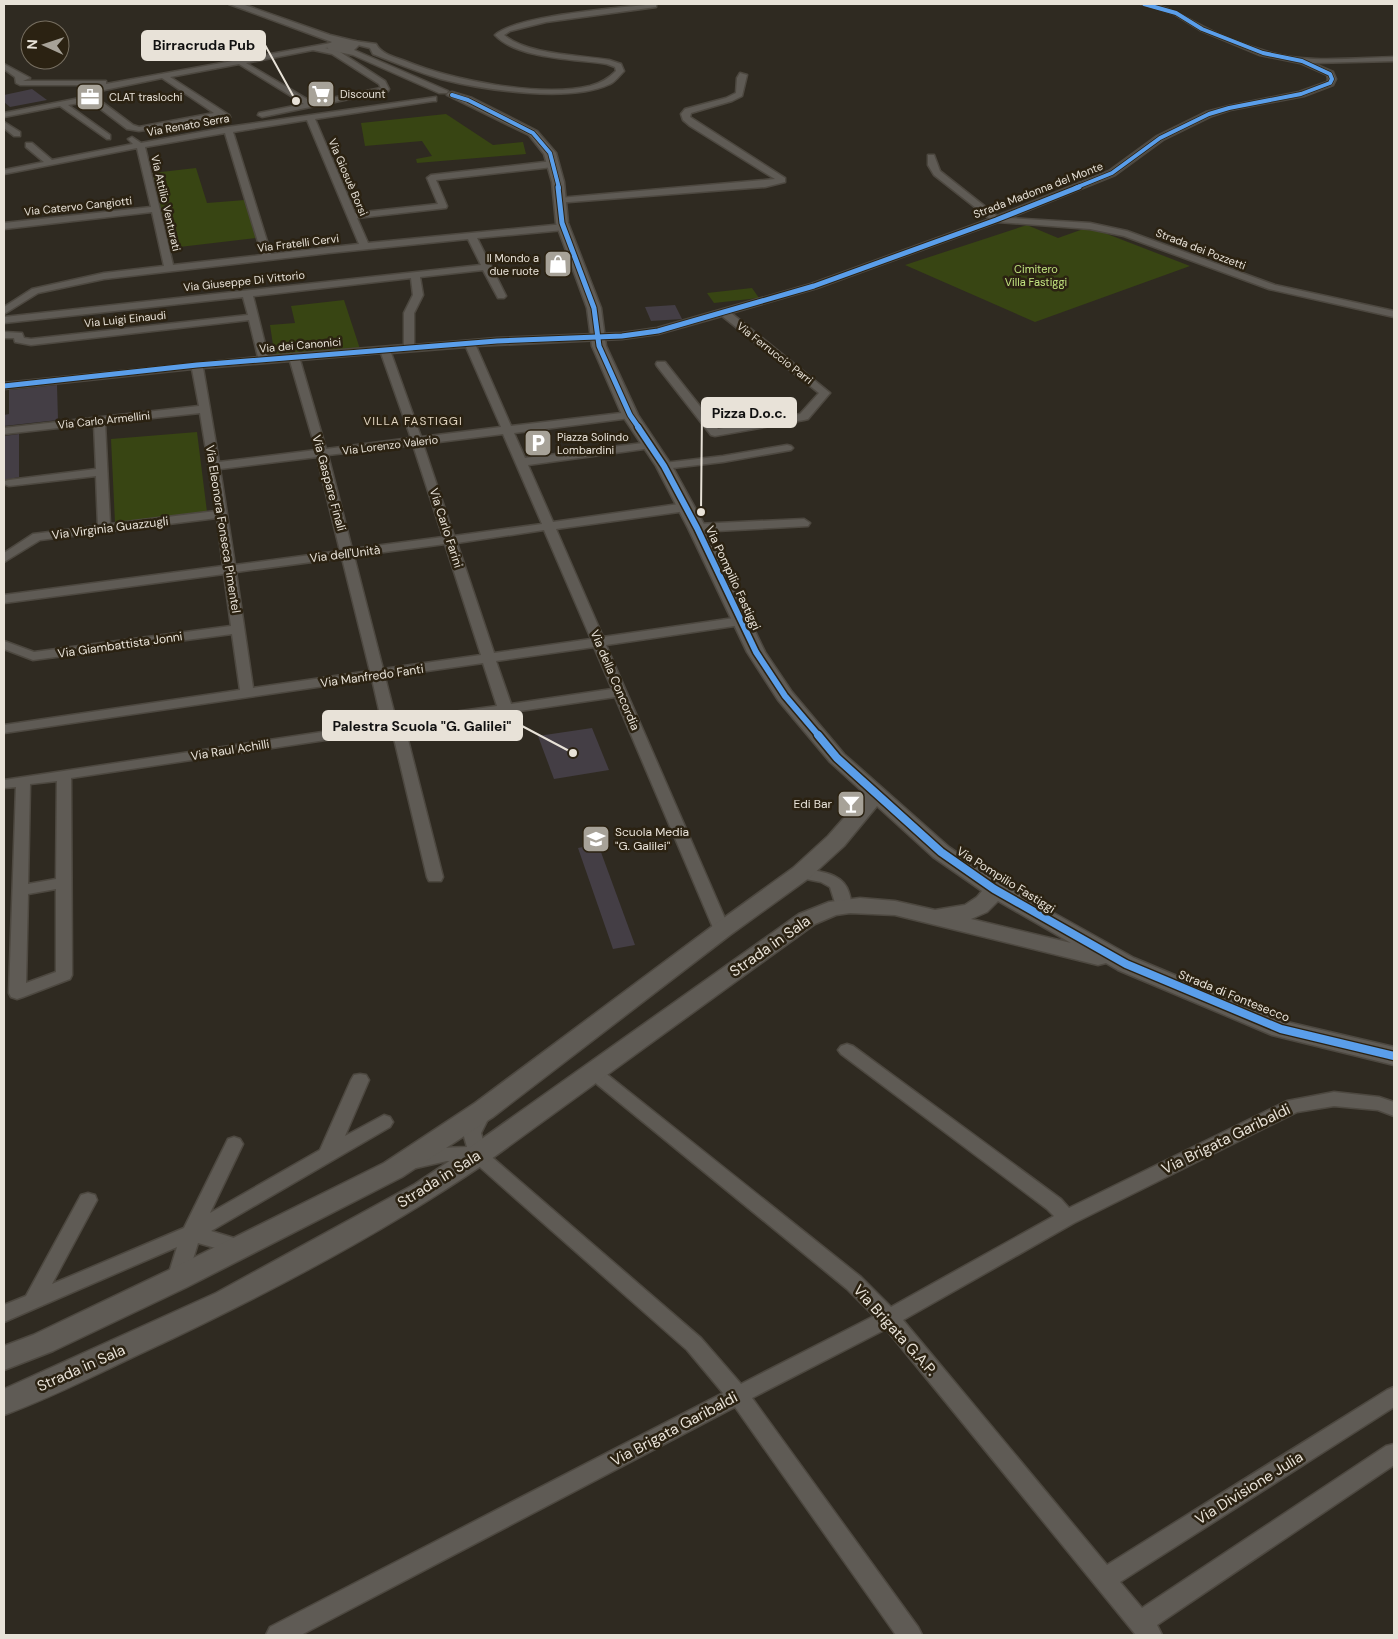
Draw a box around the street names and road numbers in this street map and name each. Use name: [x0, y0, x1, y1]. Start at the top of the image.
street label: Via Renato Serra: [145, 111, 231, 139]
street label: Via Giosuè Borsi: [325, 136, 371, 218]
street label: Via Attilio Venturati: [148, 154, 184, 252]
street label: Strada Madonna del Monte: [971, 159, 1105, 221]
street label: Via Catervo Cangiotti: [23, 193, 133, 219]
street label: Strada dei Pozzetti: [1154, 225, 1248, 273]
street label: Via Fratelli Cervi: [256, 231, 340, 255]
street label: Via Giuseppe Di Vittorio: [182, 268, 306, 294]
street label: Via Luigi Einaudi: [83, 308, 167, 330]
street label: Via Ferruccio Parri: [734, 319, 816, 387]
street label: Via dei Canonici: [258, 334, 342, 356]
street label: Via Carlo Armellini: [57, 408, 151, 432]
street label: Via Lorenzo Valerio: [341, 432, 439, 458]
street label: Via Gaspare Finali: [308, 433, 350, 533]
street label: Via Eleonora Fonseca Pimentel: [202, 444, 244, 614]
street label: Via Carlo Farini: [426, 486, 466, 570]
street label: Via Virginia Guazzugli: [51, 513, 169, 543]
street label: Via Pompilio Fastiggi: [702, 523, 764, 633]
street label: Via dell'Unità: [309, 542, 381, 566]
street label: Via della Concordia: [587, 627, 643, 733]
street label: Via Giambattista Jonni: [57, 628, 184, 662]
street label: Via Manfredo Fanti: [319, 661, 425, 691]
street label: Via Raul Achilli: [190, 736, 271, 764]
street label: Via Pompilio Fastiggi: [954, 843, 1058, 917]
street label: Strada in Sala: [726, 911, 814, 981]
street label: Strada di Fontesecco: [1176, 966, 1292, 1026]
street label: Via Brigata Garibaldi: [1158, 1099, 1294, 1179]
street label: Strada in Sala: [394, 1146, 484, 1212]
street label: Via Brigata G.A.P.: [849, 1280, 941, 1380]
street label: Strada in Sala: [34, 1340, 128, 1396]
street label: Via Brigata Garibaldi: [607, 1387, 741, 1471]
street label: Via Divisione Julia: [1191, 1447, 1307, 1529]

